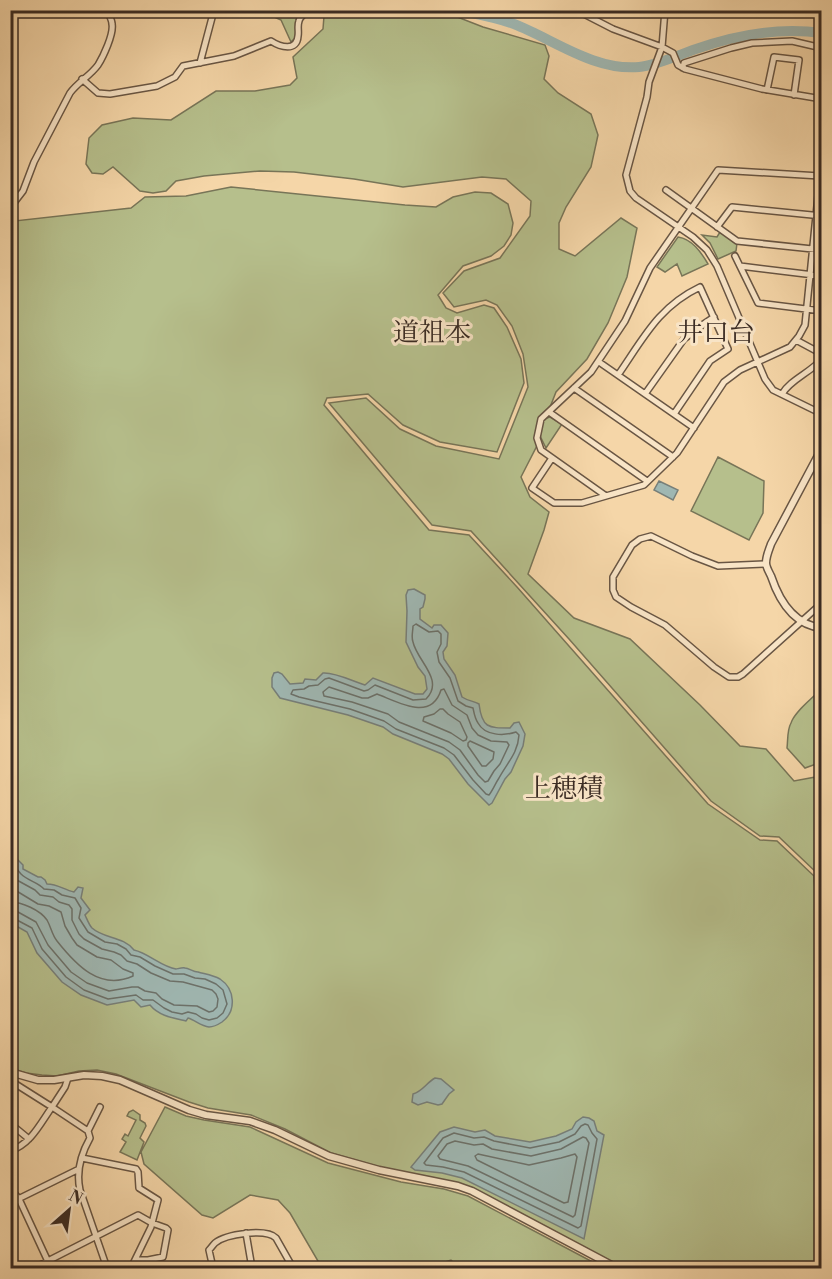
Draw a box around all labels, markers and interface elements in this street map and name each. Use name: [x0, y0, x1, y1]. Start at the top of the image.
district label: 道祖本: [393, 317, 471, 349]
district label: 井口台: [677, 317, 755, 349]
district label: 上穂積: [525, 773, 603, 805]
north arrow: [39, 1180, 99, 1240]
text: N: [65, 1186, 86, 1210]

